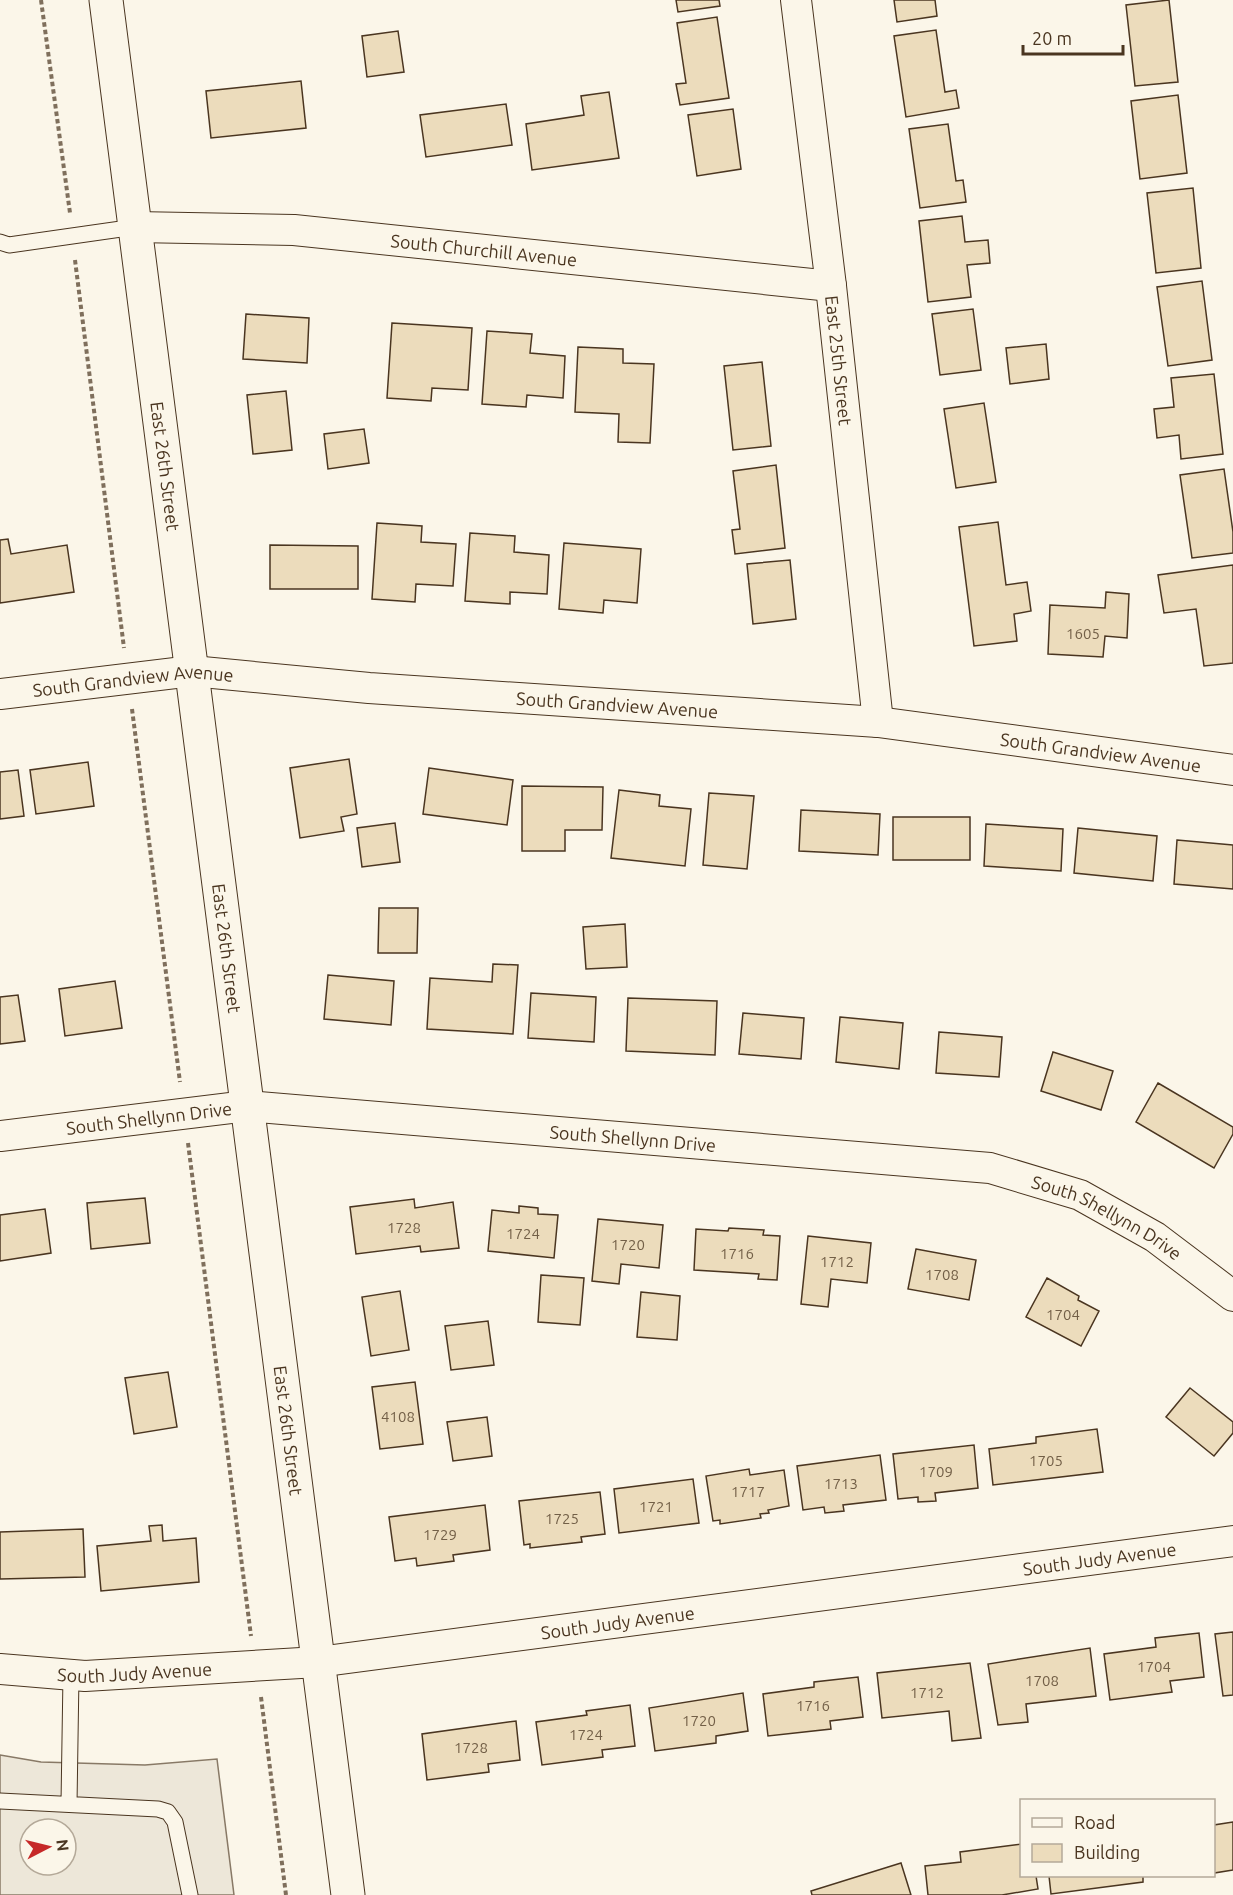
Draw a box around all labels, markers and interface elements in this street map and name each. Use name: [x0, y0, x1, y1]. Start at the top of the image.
scale bar: [1023, 18, 1124, 56]
text: 20 m: [1032, 28, 1072, 48]
street label: South Churchill Avenue: [390, 230, 578, 269]
street label: East 25th Street: [822, 295, 856, 426]
street label: East 26th Street: [147, 400, 184, 532]
house number: 1605: [1066, 625, 1100, 642]
street label: South Grandview Avenue: [31, 661, 235, 700]
street label: South Grandview Avenue: [516, 688, 719, 721]
street label: South Grandview Avenue: [999, 729, 1202, 776]
street label: East 26th Street: [209, 882, 245, 1014]
street label: South Shellynn Drive: [65, 1098, 233, 1138]
street label: South Shellynn Drive: [549, 1121, 717, 1155]
street label: South Shellynn Drive: [1029, 1171, 1186, 1264]
house number: 1728: [387, 1219, 421, 1236]
house number: 1724: [506, 1225, 540, 1242]
house number: 1720: [611, 1236, 645, 1253]
house number: 1716: [720, 1245, 754, 1262]
house number: 1712: [820, 1253, 854, 1270]
house number: 1708: [925, 1266, 959, 1283]
house number: 1704: [1046, 1306, 1080, 1323]
street label: East 26th Street: [270, 1364, 307, 1496]
house number: 4108: [381, 1408, 415, 1425]
house number: 1705: [1029, 1452, 1063, 1469]
house number: 1709: [919, 1463, 953, 1480]
house number: 1713: [824, 1475, 858, 1492]
house number: 1717: [731, 1483, 765, 1500]
house number: 1721: [639, 1498, 673, 1515]
house number: 1725: [545, 1510, 579, 1527]
house number: 1729: [423, 1526, 457, 1543]
street label: South Judy Avenue: [1021, 1539, 1178, 1579]
street label: South Judy Avenue: [540, 1602, 696, 1642]
street label: South Judy Avenue: [57, 1658, 213, 1686]
house number: 1704: [1137, 1658, 1171, 1675]
house number: 1708: [1025, 1672, 1059, 1689]
house number: 1712: [910, 1684, 944, 1701]
house number: 1716: [796, 1697, 830, 1714]
house number: 1720: [682, 1712, 716, 1729]
house number: 1724: [569, 1726, 603, 1743]
house number: 1728: [454, 1739, 488, 1756]
legend: [1020, 1799, 1215, 1877]
text: Road: [1074, 1812, 1116, 1832]
north arrow: [18, 1817, 78, 1877]
text: N: [53, 1838, 73, 1852]
text: Building: [1074, 1842, 1140, 1862]

